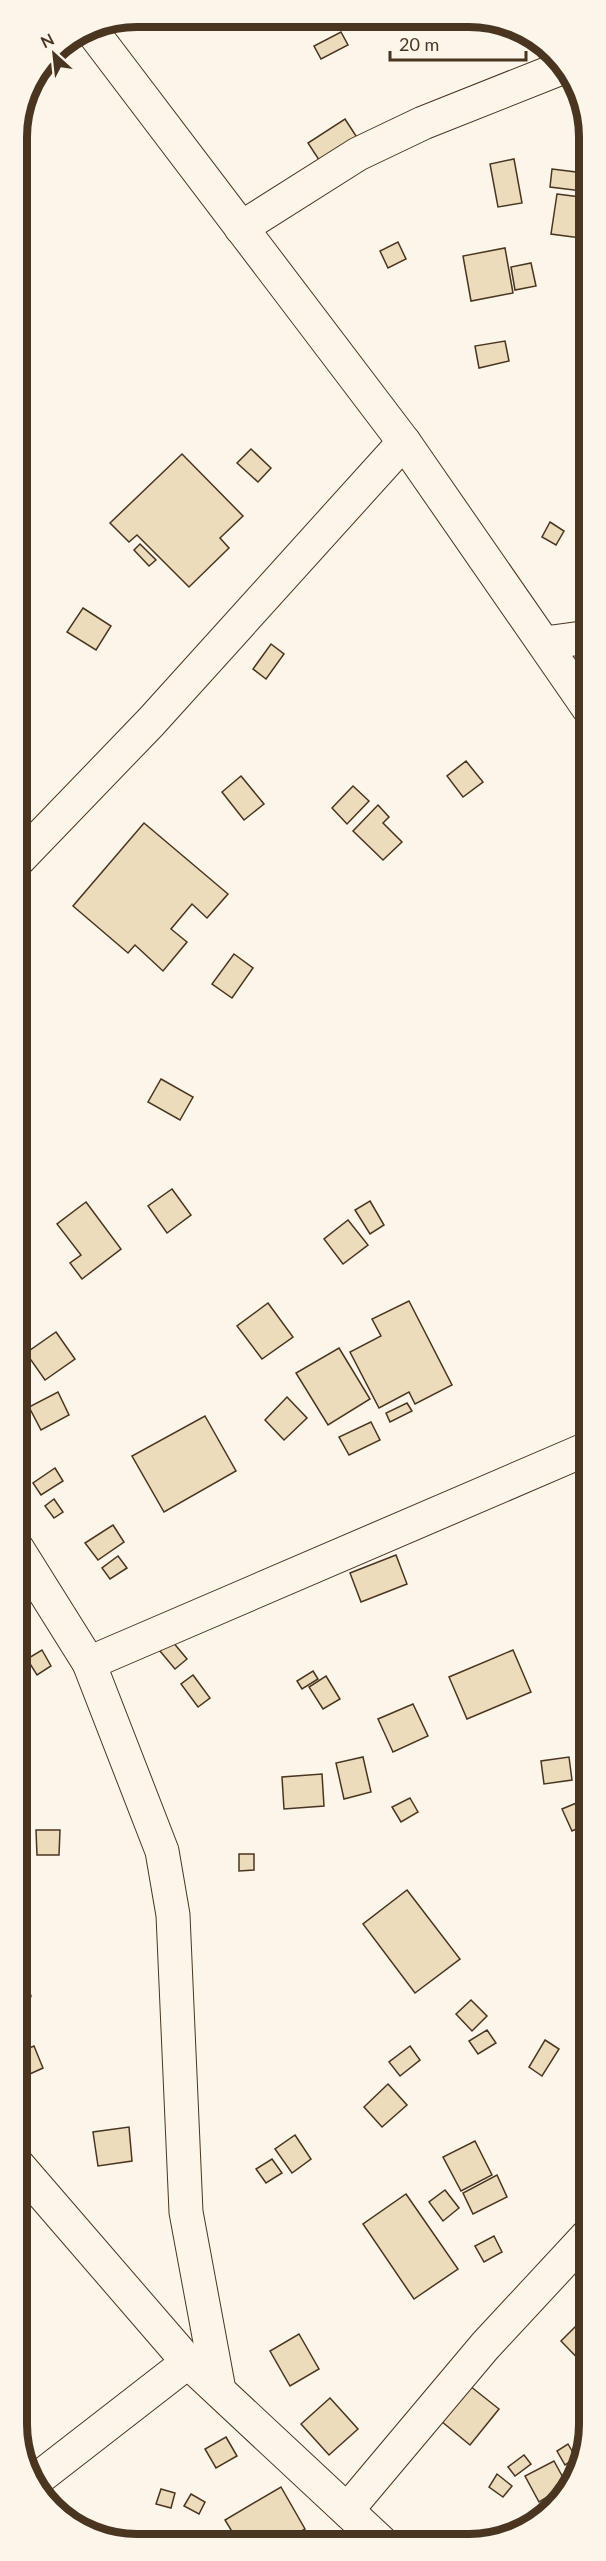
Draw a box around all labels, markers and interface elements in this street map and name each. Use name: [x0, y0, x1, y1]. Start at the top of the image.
north arrow: [24, 24, 84, 84]
scale bar: [390, 24, 526, 62]
text: N: [37, 29, 57, 51]
text: 20 m: [399, 33, 439, 55]

